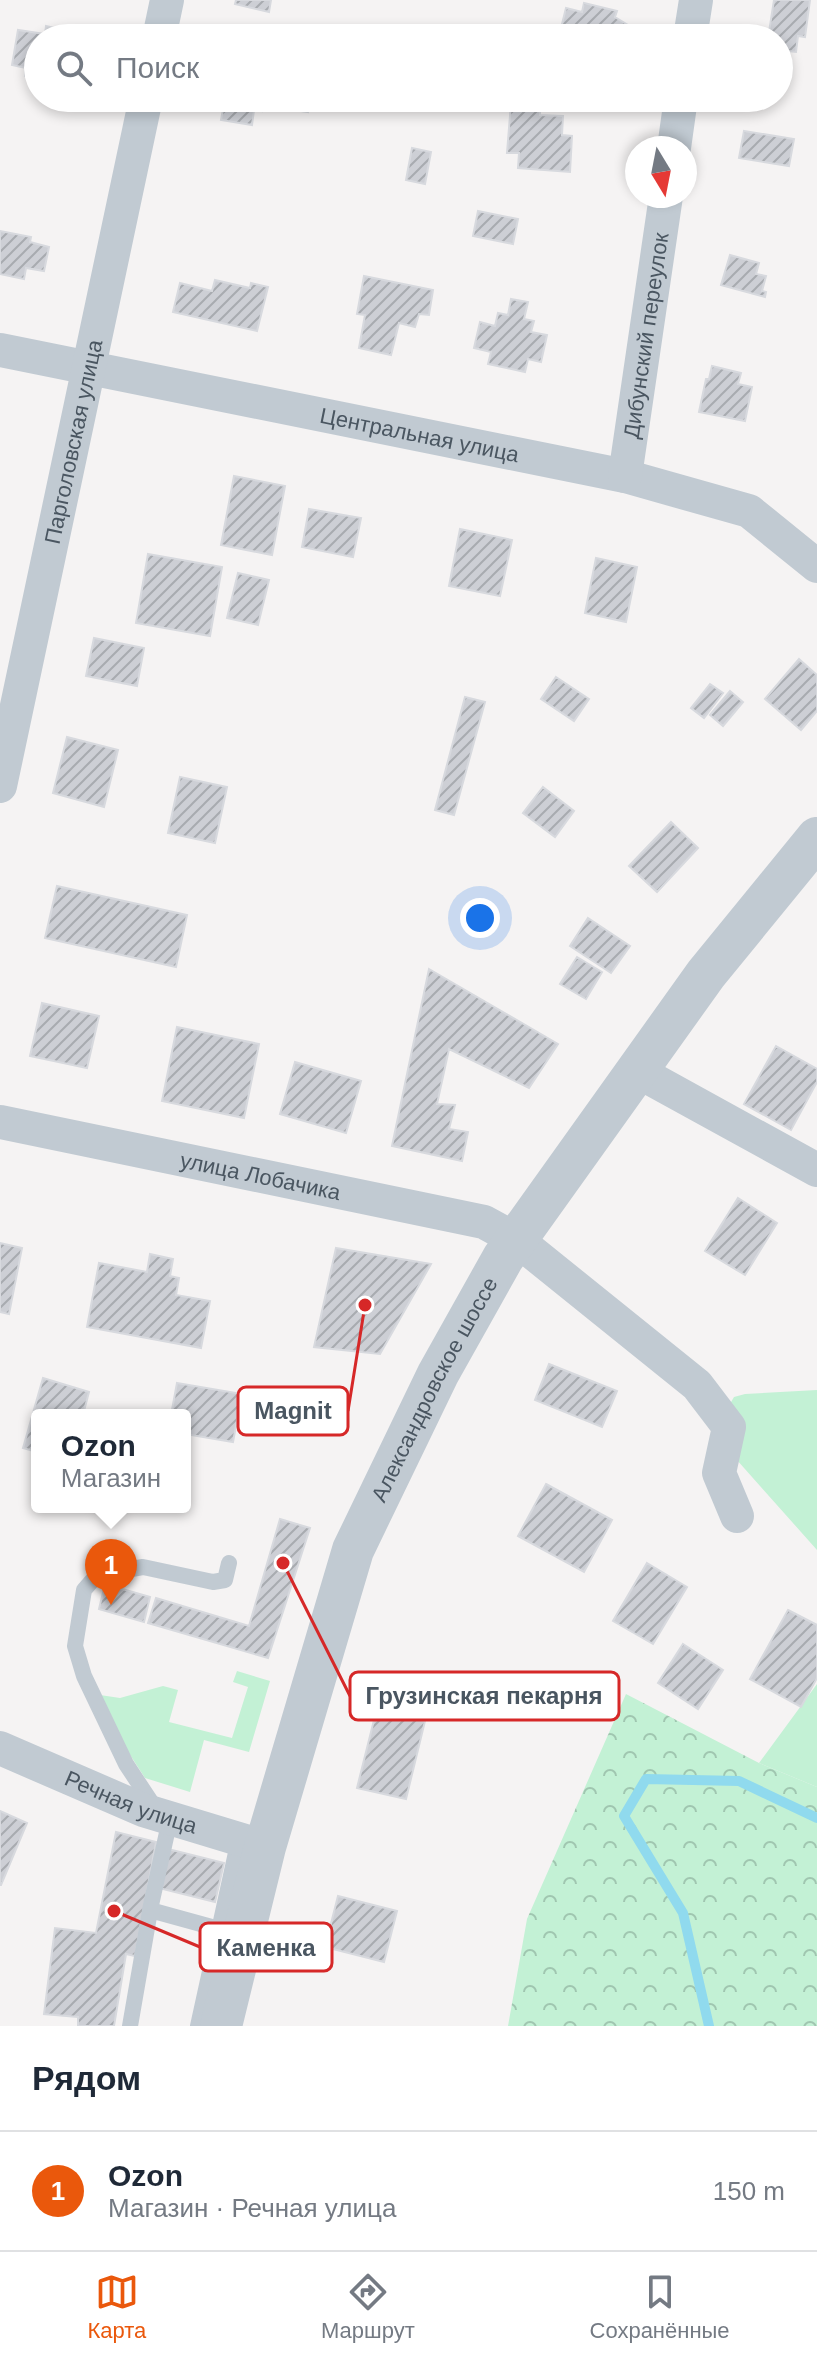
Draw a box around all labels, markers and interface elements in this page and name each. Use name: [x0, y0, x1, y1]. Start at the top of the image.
search box: [24, 24, 793, 112]
icon: search: [52, 46, 96, 90]
text: Поиск: [116, 51, 199, 84]
north arrow: [625, 136, 697, 208]
street label: Дибунский переулок: [619, 231, 674, 440]
street label: Парголовская улица: [40, 337, 108, 546]
street label: Центральная улица: [318, 403, 522, 467]
your location: [460, 898, 500, 938]
street label: улица Лобачика: [178, 1148, 344, 1205]
street label: Александровское шоссе: [366, 1273, 503, 1506]
callout: Magnit: [238, 1387, 348, 1435]
text: Magnit: [254, 1397, 332, 1424]
popup: [31, 1409, 191, 1513]
text: Ozon: [61, 1429, 136, 1462]
text: Магазин: [61, 1463, 161, 1493]
pin: 1: [85, 1539, 137, 1605]
callout: Грузинская пекарня: [350, 1672, 619, 1720]
text: Грузинская пекарня: [366, 1682, 603, 1709]
street label: Речная улица: [61, 1766, 201, 1839]
callout: Каменка: [200, 1923, 332, 1971]
text: Каменка: [216, 1934, 316, 1961]
text: Рядом: [32, 2059, 141, 2097]
text: Ozon: [108, 2159, 183, 2192]
text: 1: [51, 2176, 65, 2206]
text: 150 m: [713, 2176, 785, 2206]
text: Магазин · Речная улица: [108, 2193, 396, 2223]
tab: Карта: [87, 2270, 146, 2344]
tab: Маршрут: [321, 2270, 415, 2344]
tab: Сохранённые: [590, 2270, 730, 2344]

